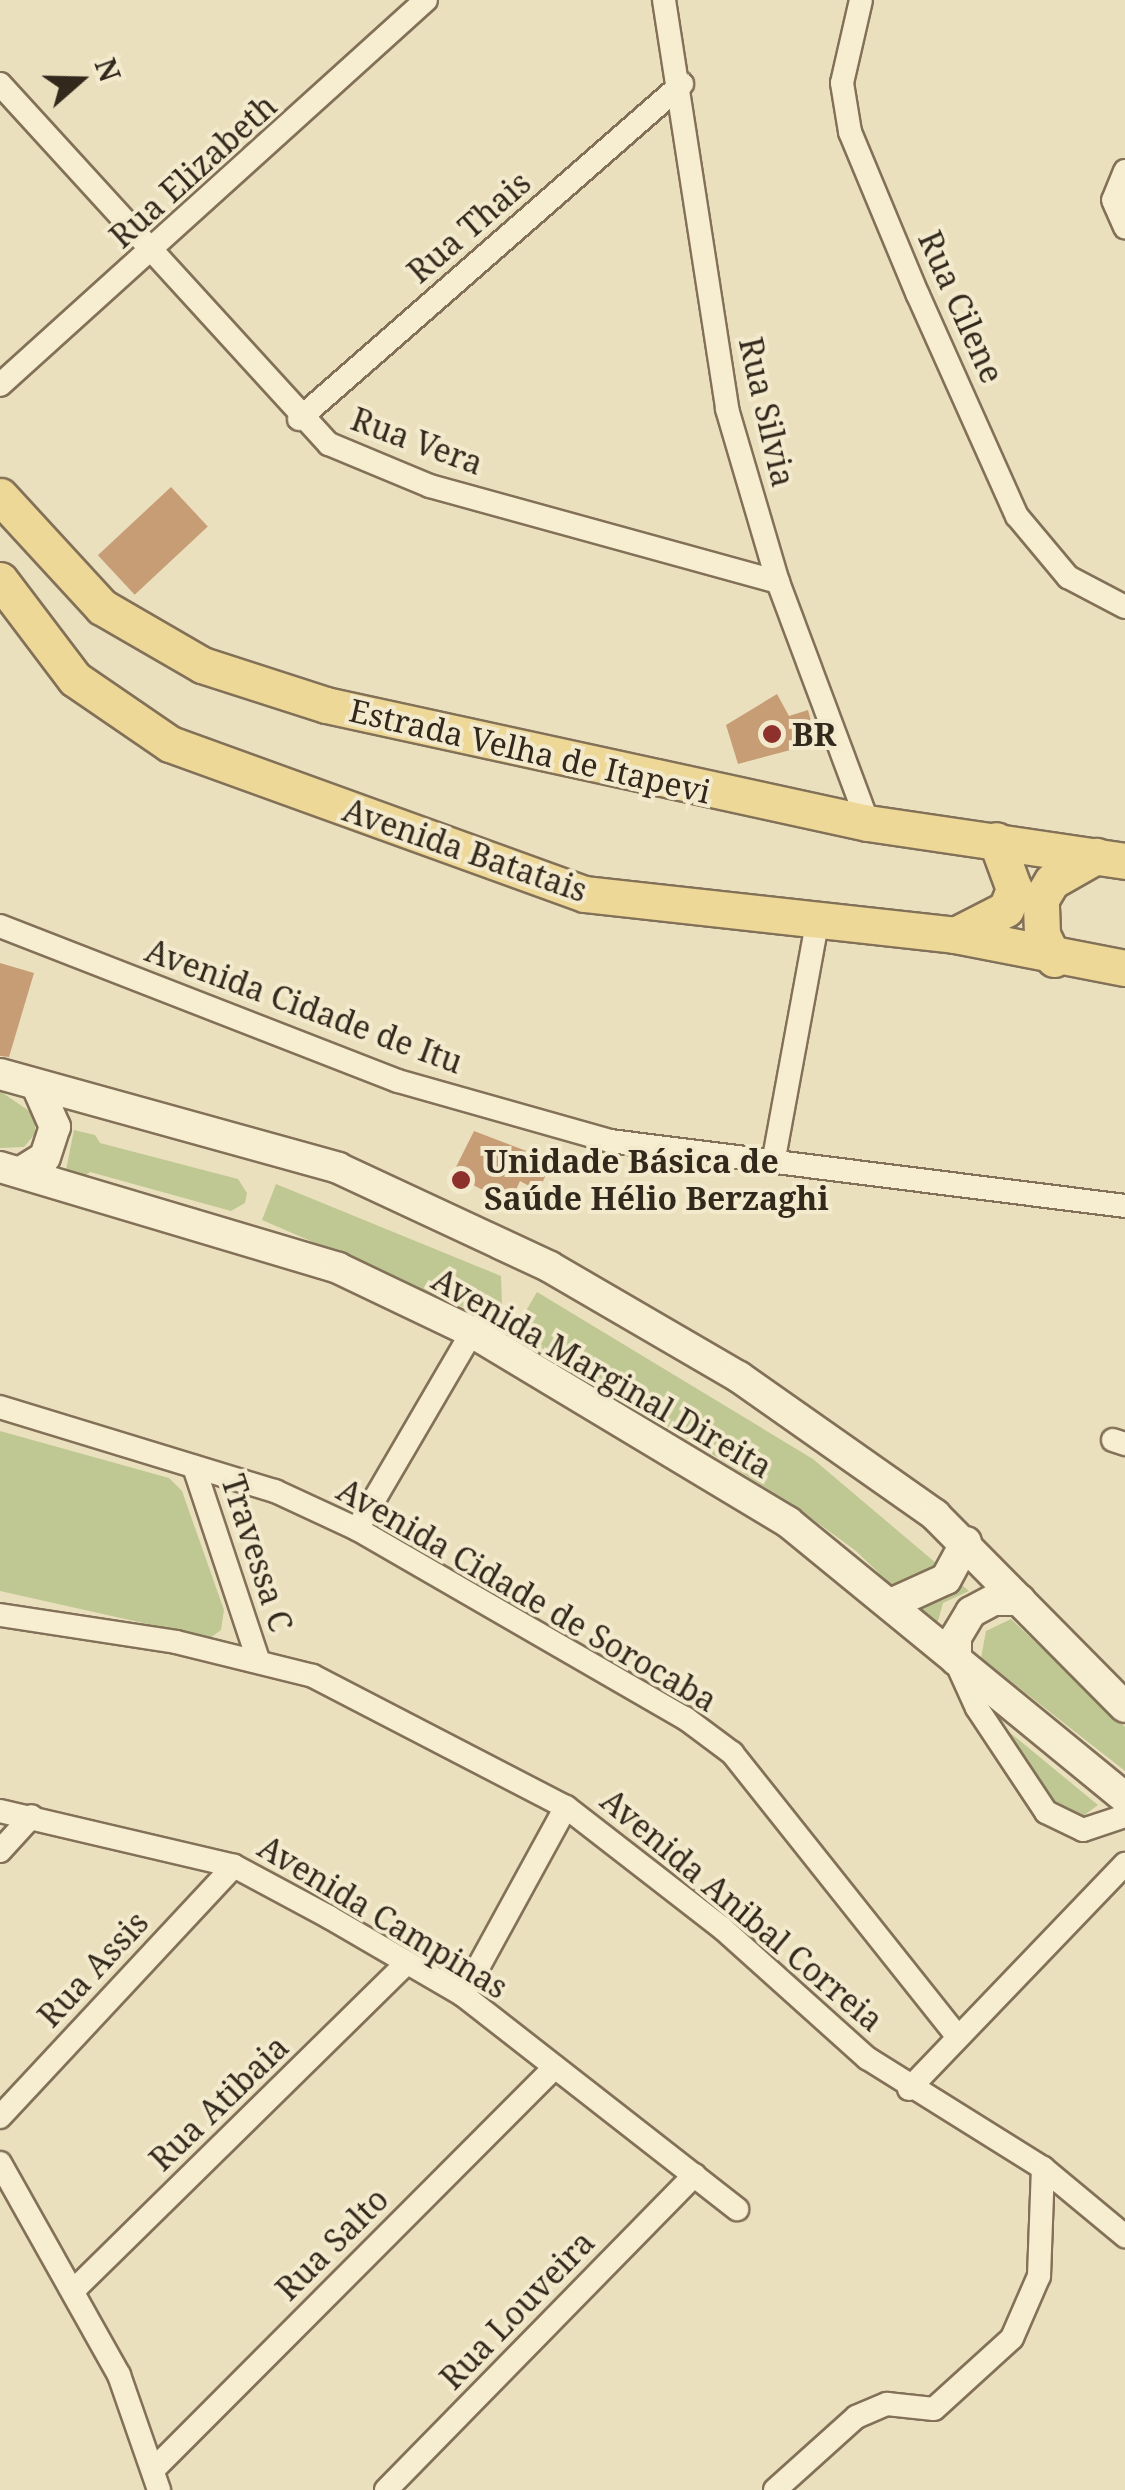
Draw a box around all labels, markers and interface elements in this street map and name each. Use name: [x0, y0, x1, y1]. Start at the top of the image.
north arrow: [30, 30, 130, 130]
text: N: [87, 53, 130, 87]
street label: Rua Elizabeth: [102, 86, 284, 256]
street label: Rua Thais: [400, 163, 538, 291]
street label: Rua Cilene: [910, 225, 1012, 389]
street label: Rua Silvia: [731, 334, 803, 490]
street label: Rua Vera: [346, 400, 488, 482]
street label: Estrada Velha de Itapevi: [346, 691, 714, 811]
place label: BR: [792, 715, 836, 753]
marker: BR: [761, 723, 783, 745]
street label: Avenida Batatais: [338, 790, 592, 910]
street label: Avenida Cidade de Itu: [140, 931, 468, 1081]
place label: Unidade Básica de Saúde Hélio Berzaghi: [484, 1143, 829, 1218]
marker: Unidade Básica de Saúde Hélio Berzaghi: [448, 1167, 474, 1193]
street label: Avenida Marginal Direita: [425, 1260, 779, 1486]
street label: Travessa C: [214, 1470, 300, 1636]
street label: Avenida Cidade de Sorocaba: [330, 1470, 724, 1720]
street label: Avenida Anibal Correia: [593, 1781, 891, 2039]
street label: Avenida Campinas: [251, 1827, 515, 2007]
street label: Rua Assis: [30, 1903, 156, 2035]
street label: Rua Atibaia: [142, 2027, 296, 2179]
street label: Rua Salto: [268, 2180, 396, 2308]
street label: Rua Louveira: [432, 2223, 602, 2397]

